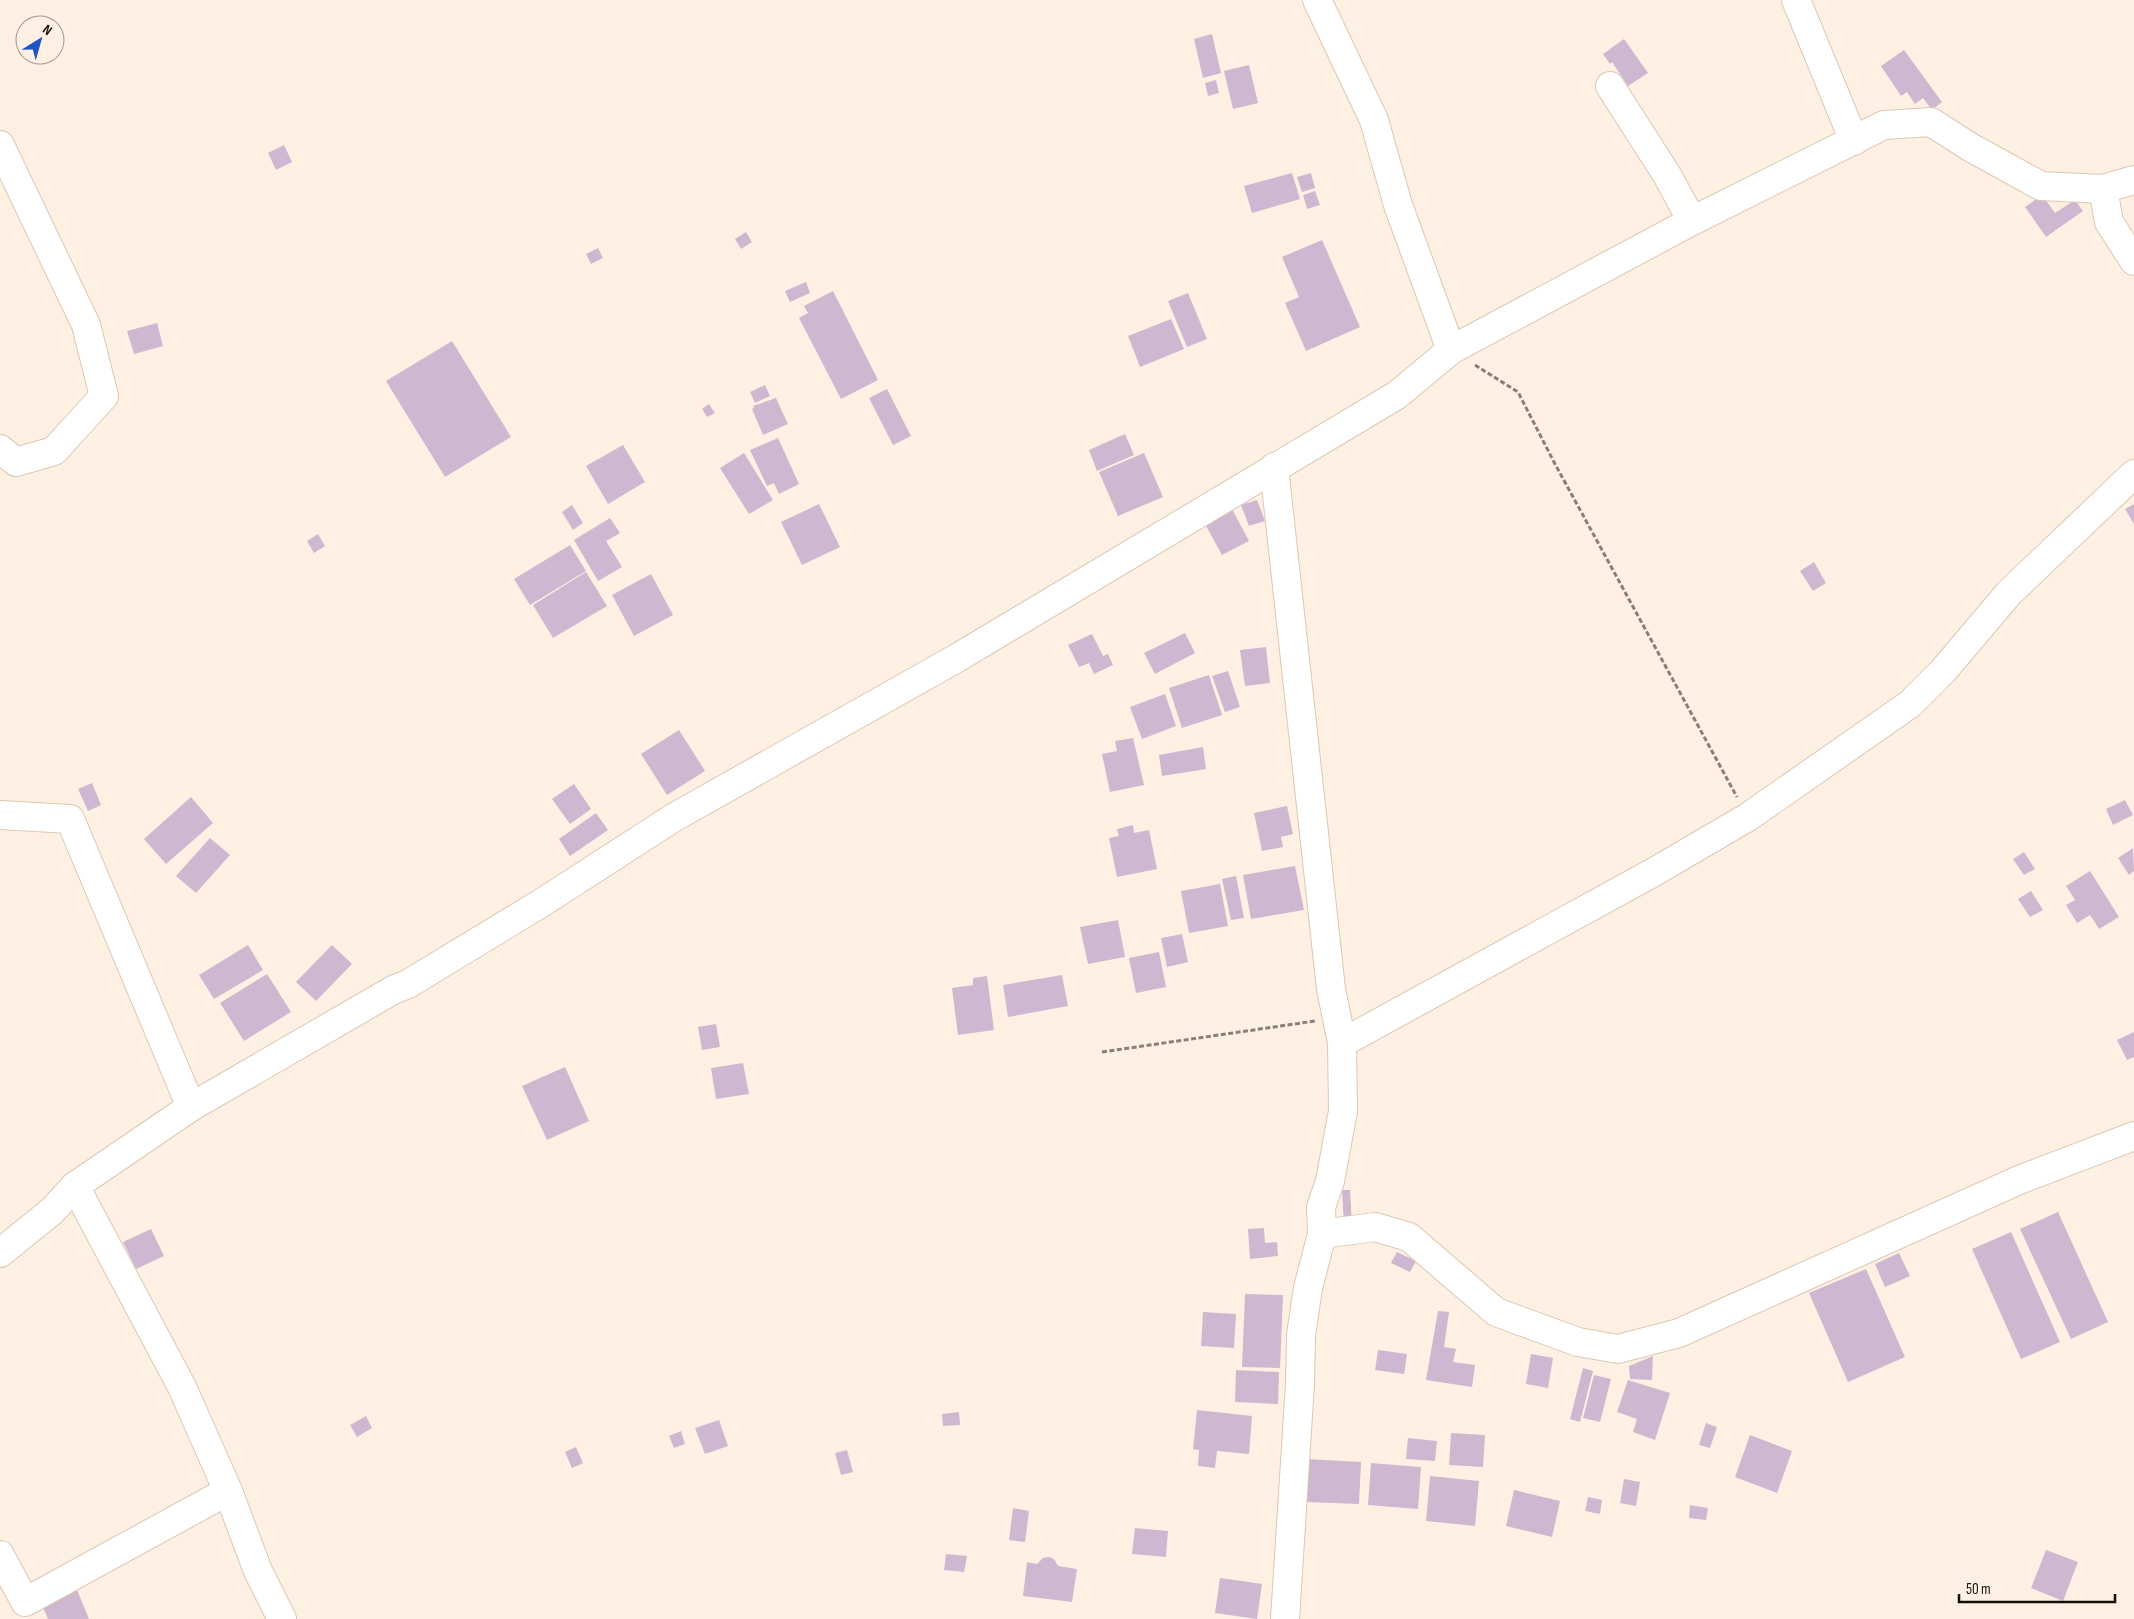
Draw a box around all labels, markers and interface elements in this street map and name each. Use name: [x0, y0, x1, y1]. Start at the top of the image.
north arrow: [15, 15, 65, 65]
text: N: [39, 21, 56, 39]
scale bar: [1959, 1572, 2115, 1604]
text: 50 m: [1966, 1580, 1991, 1599]

